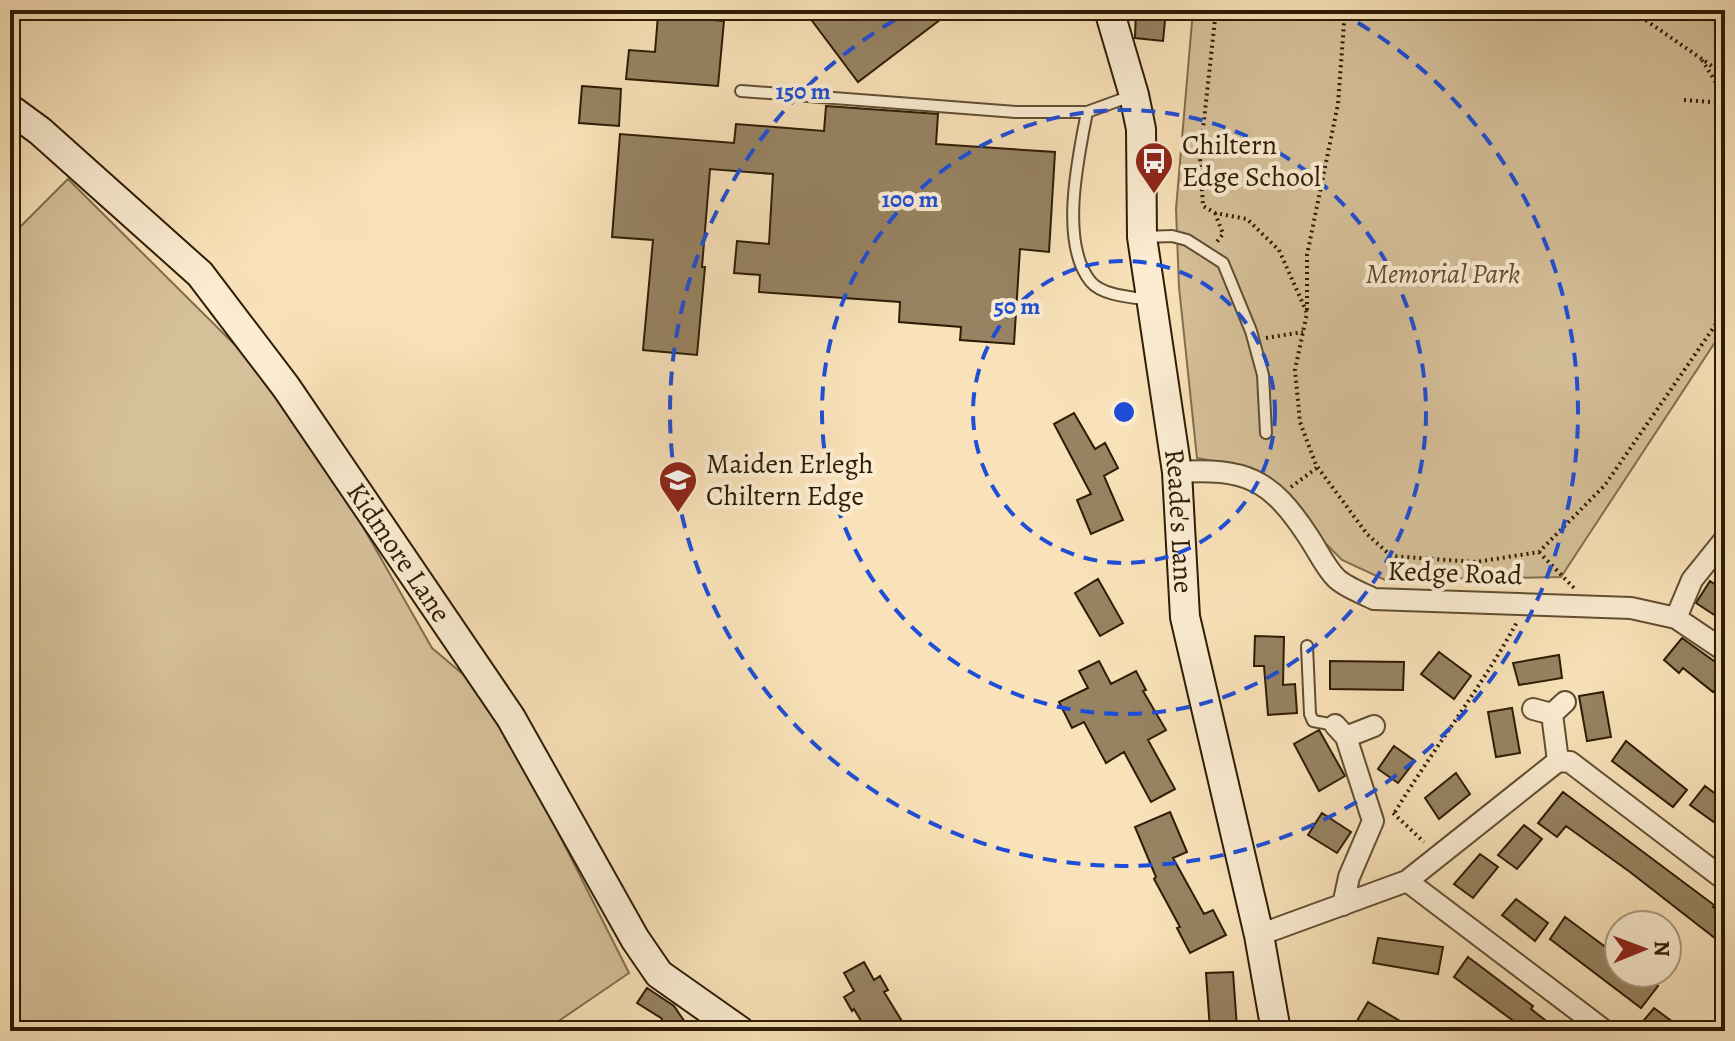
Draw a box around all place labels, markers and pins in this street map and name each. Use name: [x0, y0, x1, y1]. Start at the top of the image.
place label: Chiltern Edge School: [1182, 126, 1321, 196]
bus stop icon: Chiltern Edge School: [1133, 140, 1175, 195]
centre of rings: [1110, 398, 1138, 426]
place label: Maiden Erlegh Chiltern Edge: [706, 445, 873, 515]
school or university icon: Maiden Erlegh Chiltern Edge: [657, 459, 699, 514]

